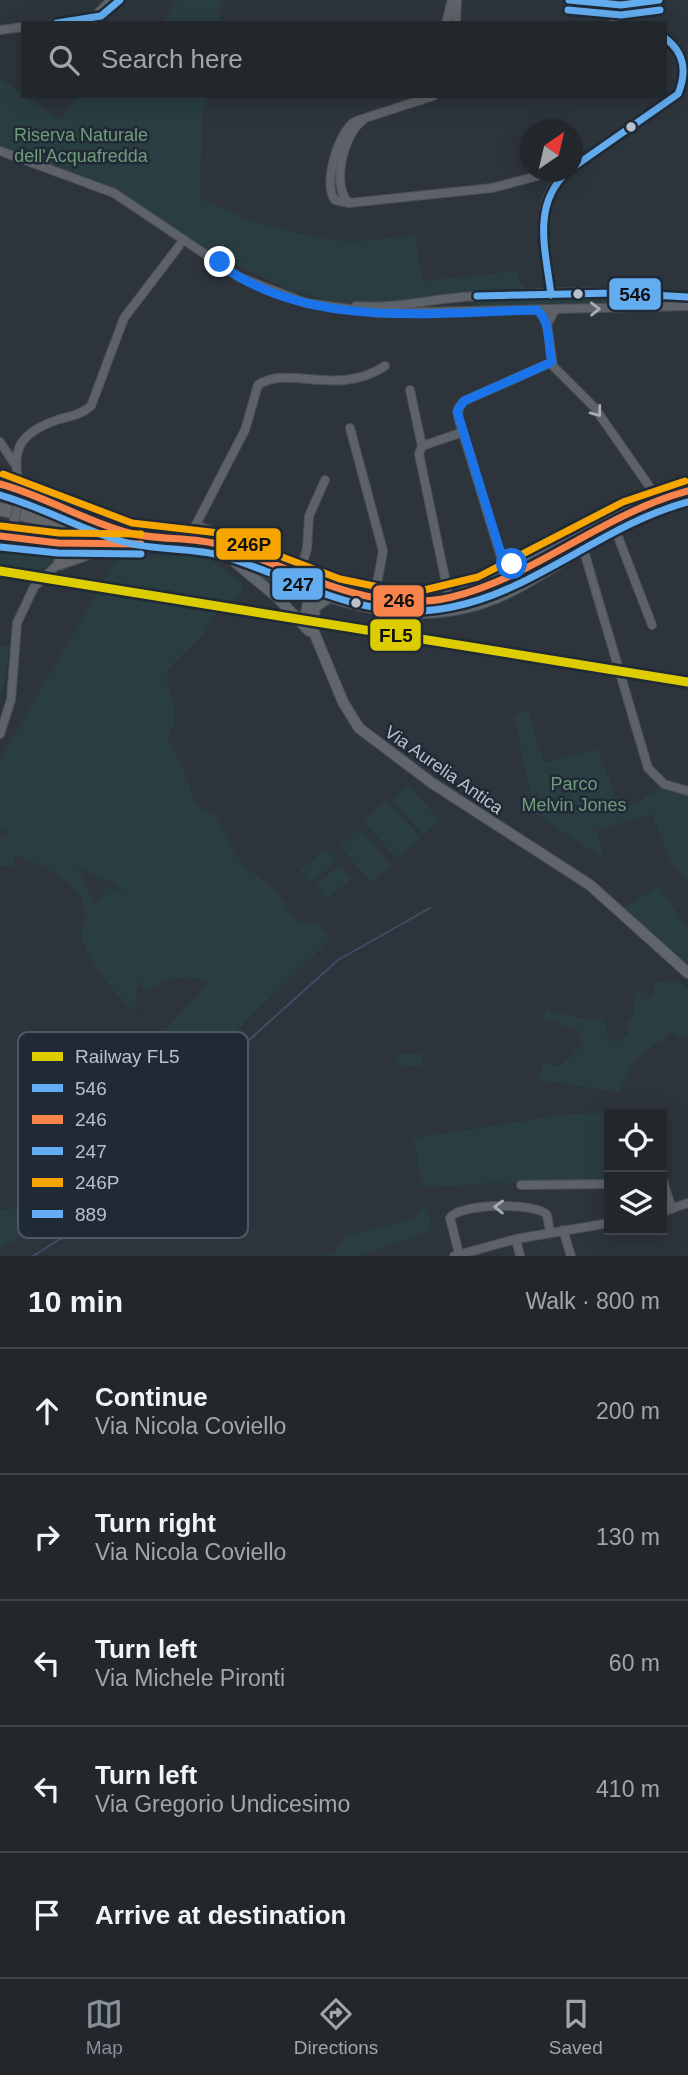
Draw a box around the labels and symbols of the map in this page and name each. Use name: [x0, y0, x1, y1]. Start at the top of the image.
north arrow: [520, 119, 583, 182]
unlabelled marker: [624, 120, 638, 134]
park label: Riserva Naturale dell'Acquafredda: [14, 125, 149, 166]
route end: [204, 246, 235, 277]
line badge: 546: [608, 277, 662, 311]
text: 546: [619, 284, 651, 305]
unlabelled marker: [571, 287, 585, 301]
one-way arrow: [590, 301, 601, 316]
one-way arrow: [589, 404, 602, 417]
line badge: 246P: [215, 527, 282, 561]
text: 246P: [227, 534, 272, 555]
route start: [496, 548, 527, 579]
line badge: 247: [271, 567, 324, 601]
text: 247: [282, 574, 314, 595]
line badge: 246: [372, 584, 425, 618]
text: 246: [383, 590, 415, 611]
unlabelled marker: [349, 596, 363, 610]
line badge: FL5: [369, 618, 422, 652]
text: FL5: [379, 625, 413, 646]
street label: Via Aurelia Antica: [381, 722, 508, 819]
park label: Parco Melvin Jones: [521, 774, 627, 815]
legend: [18, 1032, 248, 1238]
text: Railway FL5: [75, 1046, 180, 1067]
text: 546: [75, 1078, 107, 1099]
text: 246: [75, 1109, 107, 1130]
text: 247: [75, 1141, 107, 1162]
text: 246P: [75, 1172, 119, 1193]
one-way arrow: [493, 1199, 504, 1215]
text: 889: [75, 1204, 107, 1225]

